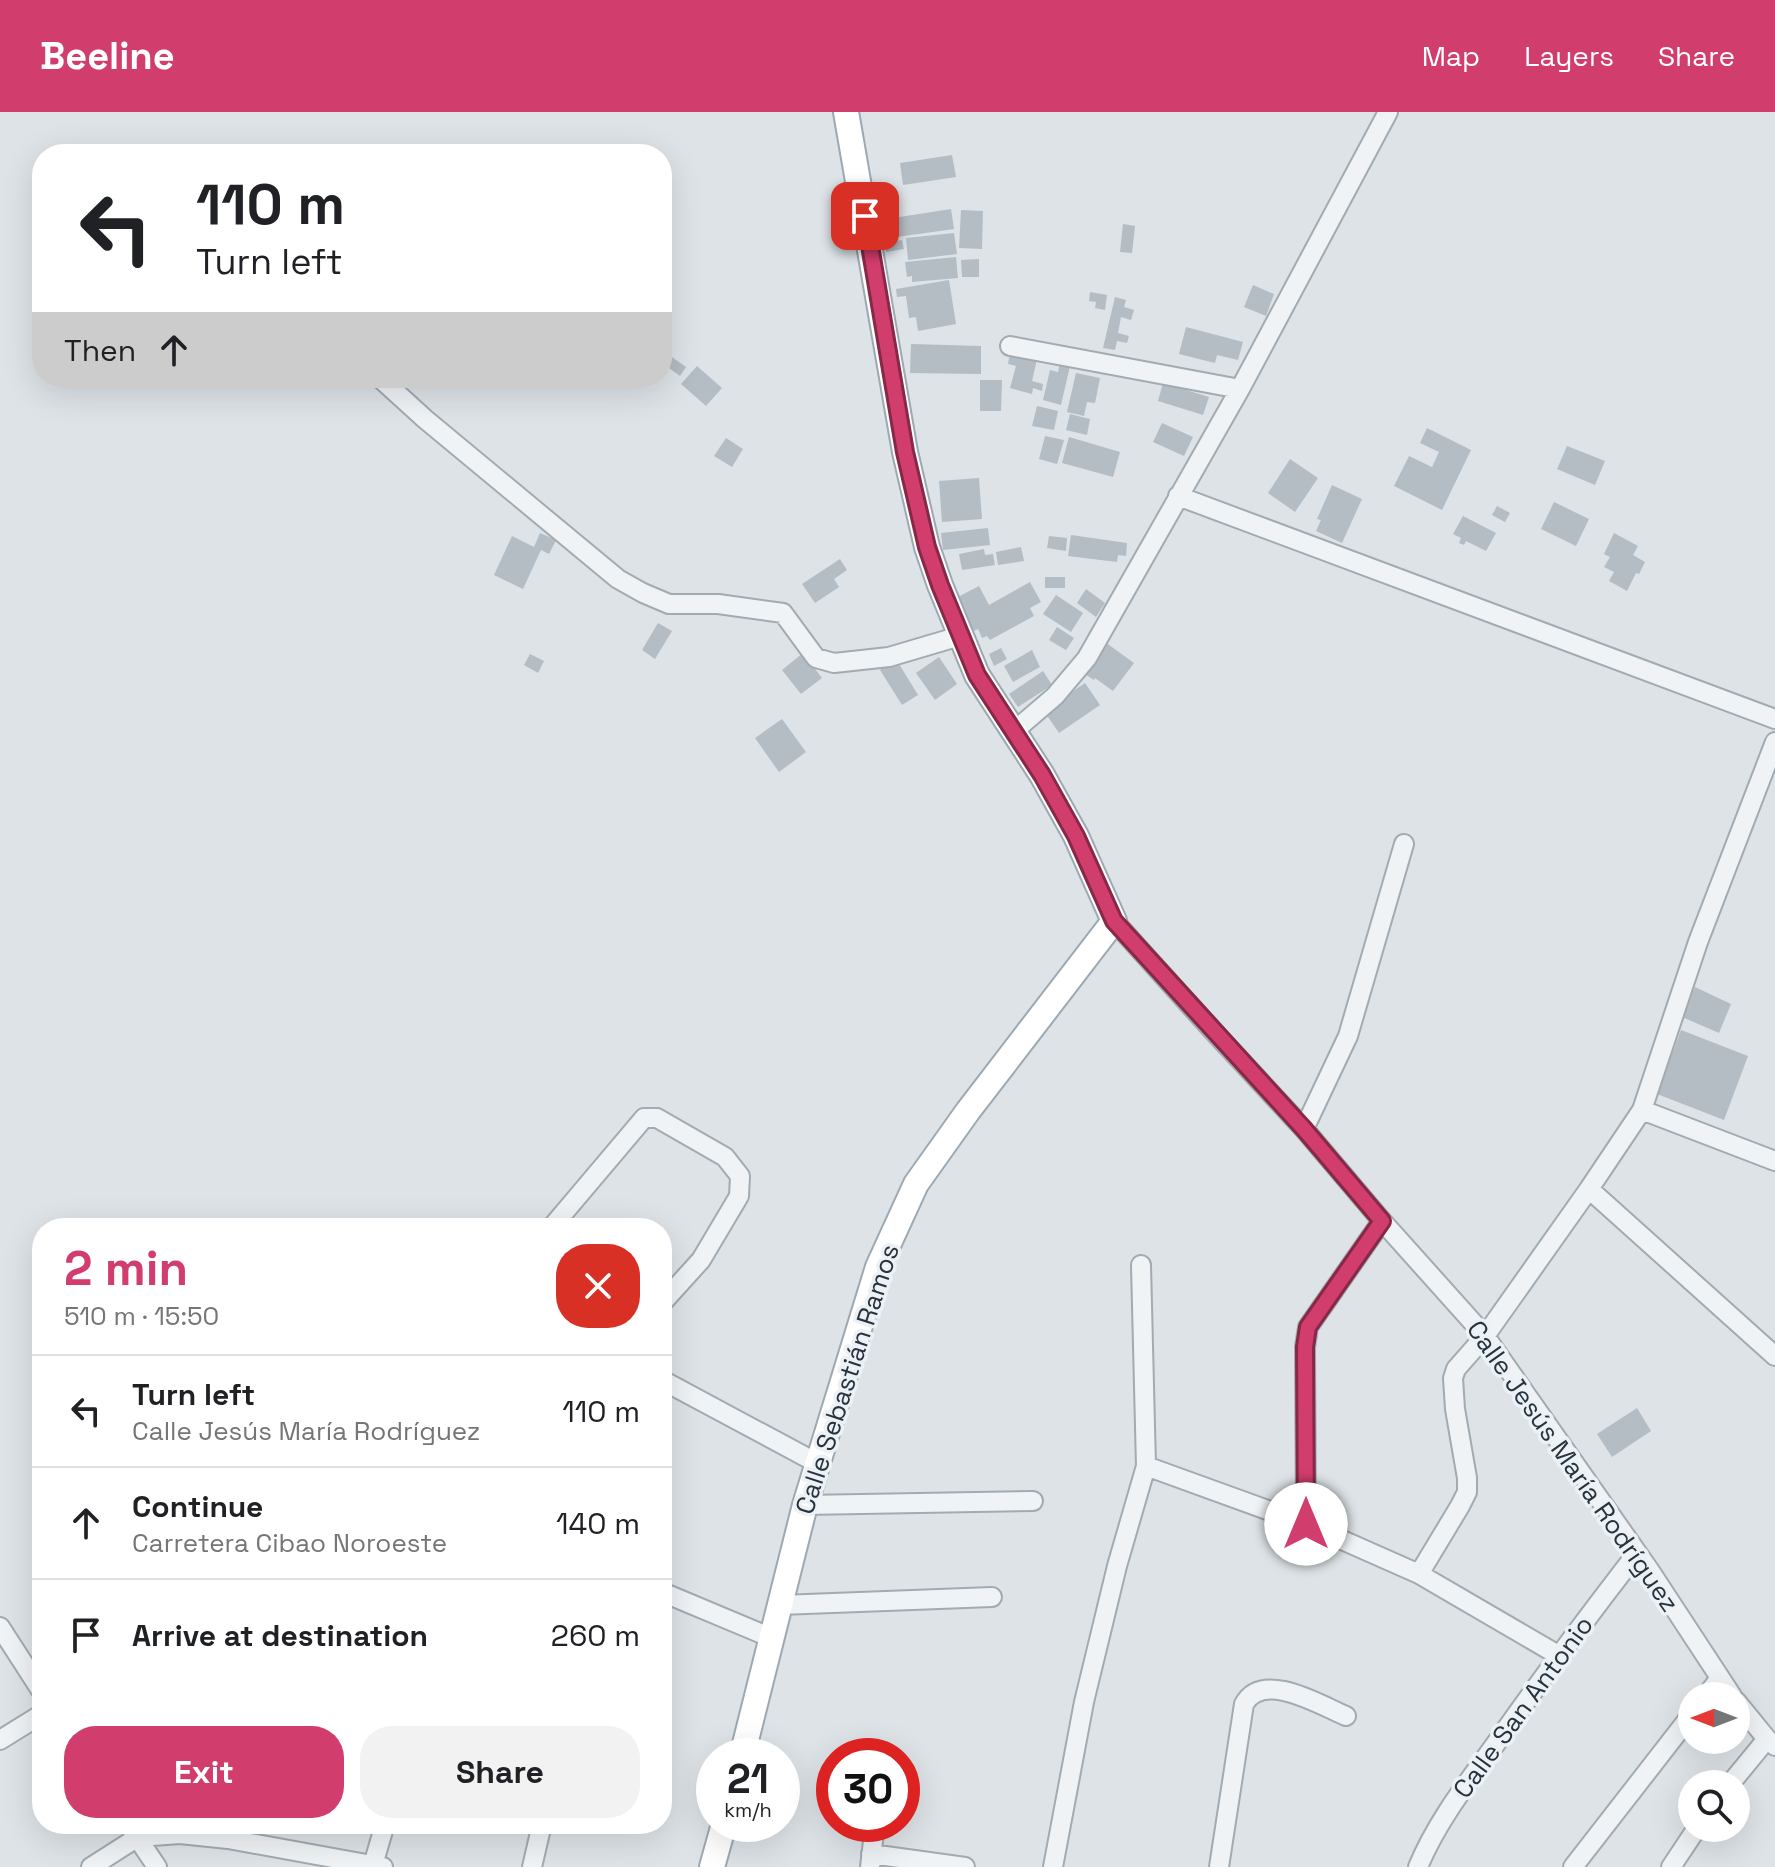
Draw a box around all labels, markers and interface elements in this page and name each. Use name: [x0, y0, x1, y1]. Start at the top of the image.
text: Beeline: [40, 32, 175, 80]
text: Map: [1422, 38, 1480, 74]
text: Layers: [1524, 38, 1614, 74]
text: Share: [1658, 38, 1735, 74]
text: 110 m: [196, 169, 345, 240]
icon: left: [64, 176, 168, 280]
pin: [831, 182, 899, 250]
icon: arrive: [843, 194, 887, 238]
text: Turn left: [196, 239, 343, 285]
icon: ahead: [152, 328, 196, 372]
text: Then: [64, 331, 136, 370]
text: 2 min: [64, 1238, 188, 1299]
street label: Calle Sebastián Ramos: [787, 1240, 907, 1518]
button: close: [556, 1244, 640, 1328]
text: 510 m · 15:50: [64, 1299, 219, 1333]
street label: Calle Jesús María Rodríguez: [1459, 1314, 1687, 1618]
text: Turn left: [132, 1375, 255, 1414]
icon: left: [64, 1389, 108, 1433]
text: 110 m: [562, 1392, 640, 1431]
text: Calle Jesús María Rodríguez: [132, 1414, 480, 1448]
position arrow: [1264, 1482, 1348, 1566]
text: Continue: [132, 1487, 263, 1526]
icon: ahead: [64, 1501, 108, 1545]
text: 140 m: [556, 1504, 640, 1543]
text: Carretera Cibao Noroeste: [132, 1526, 447, 1560]
street label: Calle San Antonio: [1445, 1609, 1601, 1805]
icon: arrive: [64, 1613, 108, 1657]
text: Arrive at destination: [132, 1616, 428, 1655]
text: 260 m: [551, 1616, 640, 1655]
north arrow: [1678, 1682, 1750, 1754]
map controls: [1678, 1682, 1750, 1842]
button: Exit: [64, 1726, 344, 1818]
button: Share: [360, 1726, 640, 1818]
speed limit sign: 30: [816, 1738, 920, 1842]
text: 21: [727, 1754, 769, 1805]
button: search: [1678, 1770, 1750, 1842]
text: km/h: [724, 1797, 772, 1823]

